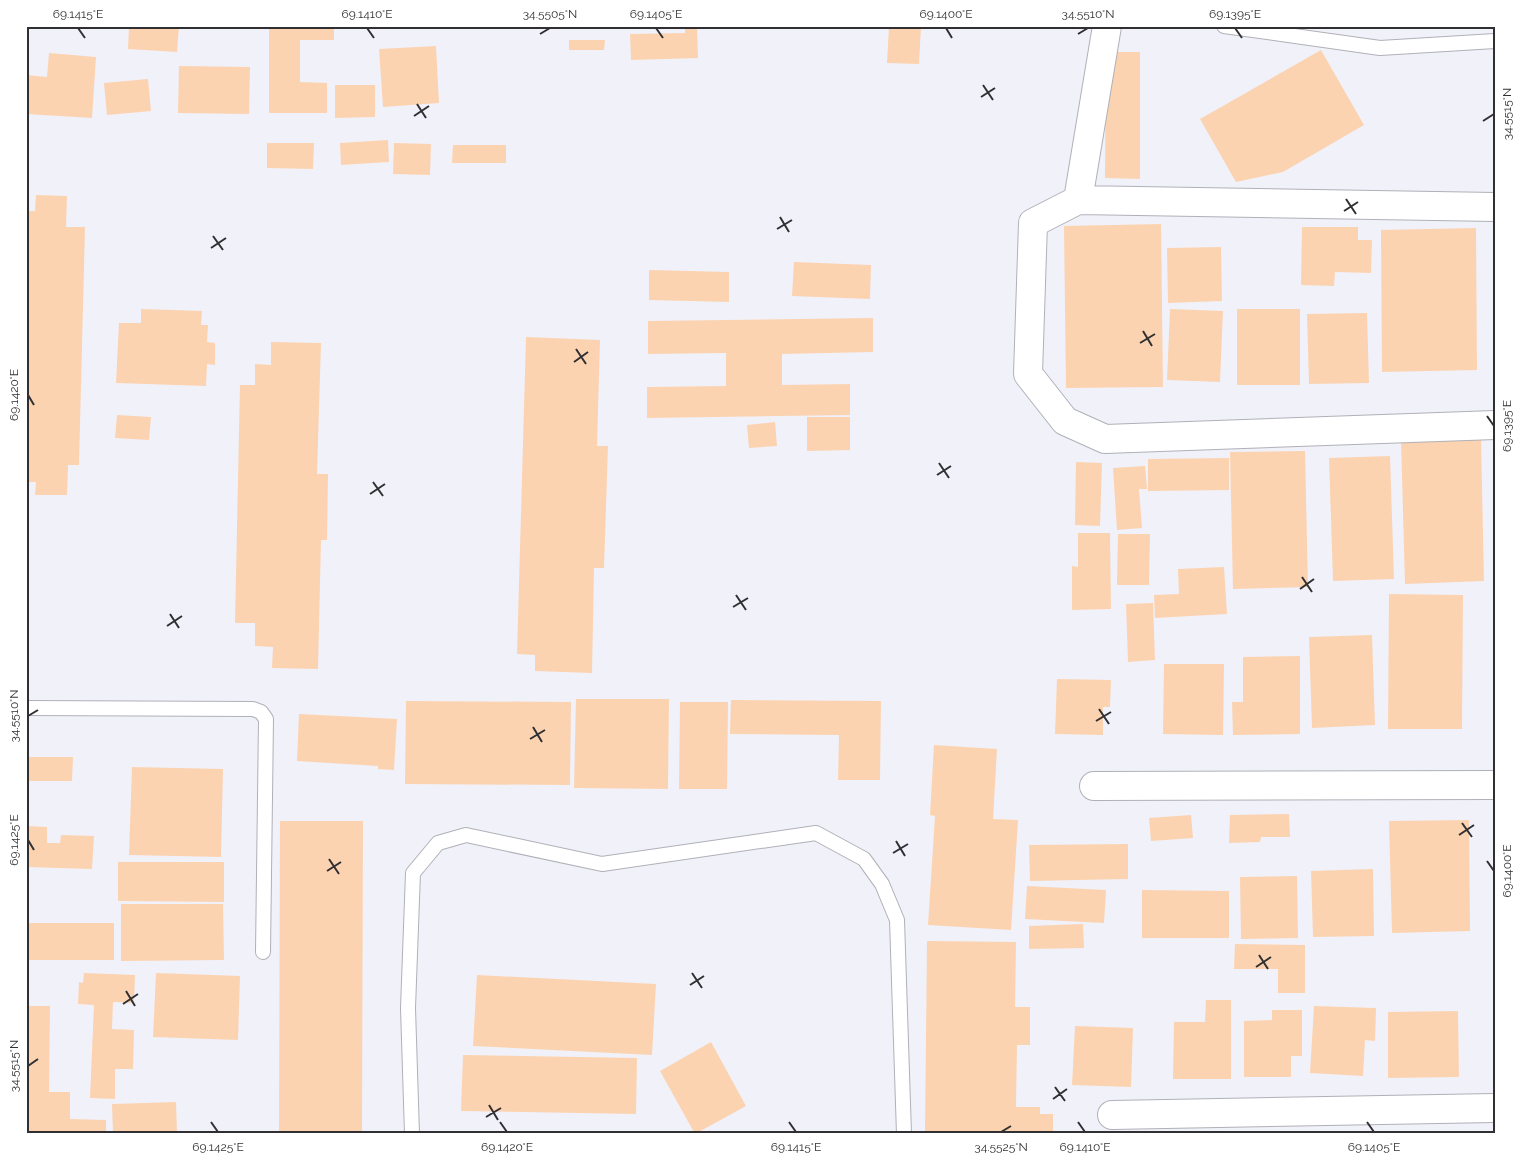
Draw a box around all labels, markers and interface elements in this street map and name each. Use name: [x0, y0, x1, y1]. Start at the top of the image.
text: 69.1415°E: [53, 7, 103, 21]
text: 69.1410°E: [342, 7, 392, 21]
text: 34.5505°N: [523, 7, 577, 21]
text: 69.1405°E: [630, 7, 682, 21]
text: 69.1400°E: [919, 7, 973, 21]
text: 34.5510°N: [1061, 7, 1115, 21]
text: 69.1395°E: [1209, 7, 1261, 21]
text: 34.5515°N: [1500, 88, 1514, 140]
text: 69.1420°E: [7, 369, 21, 421]
text: 69.1395°E: [1500, 400, 1514, 452]
text: 34.5510°N: [7, 689, 21, 743]
text: 69.1425°E: [7, 814, 21, 866]
text: 69.1400°E: [1500, 844, 1514, 898]
text: 34.5515°N: [7, 1040, 21, 1092]
text: 69.1425°E: [192, 1140, 244, 1154]
text: 69.1420°E: [481, 1140, 533, 1154]
text: 69.1415°E: [771, 1140, 821, 1154]
text: 34.5525°N: [974, 1140, 1028, 1154]
text: 69.1410°E: [1060, 1140, 1110, 1154]
text: 69.1405°E: [1348, 1140, 1400, 1154]

